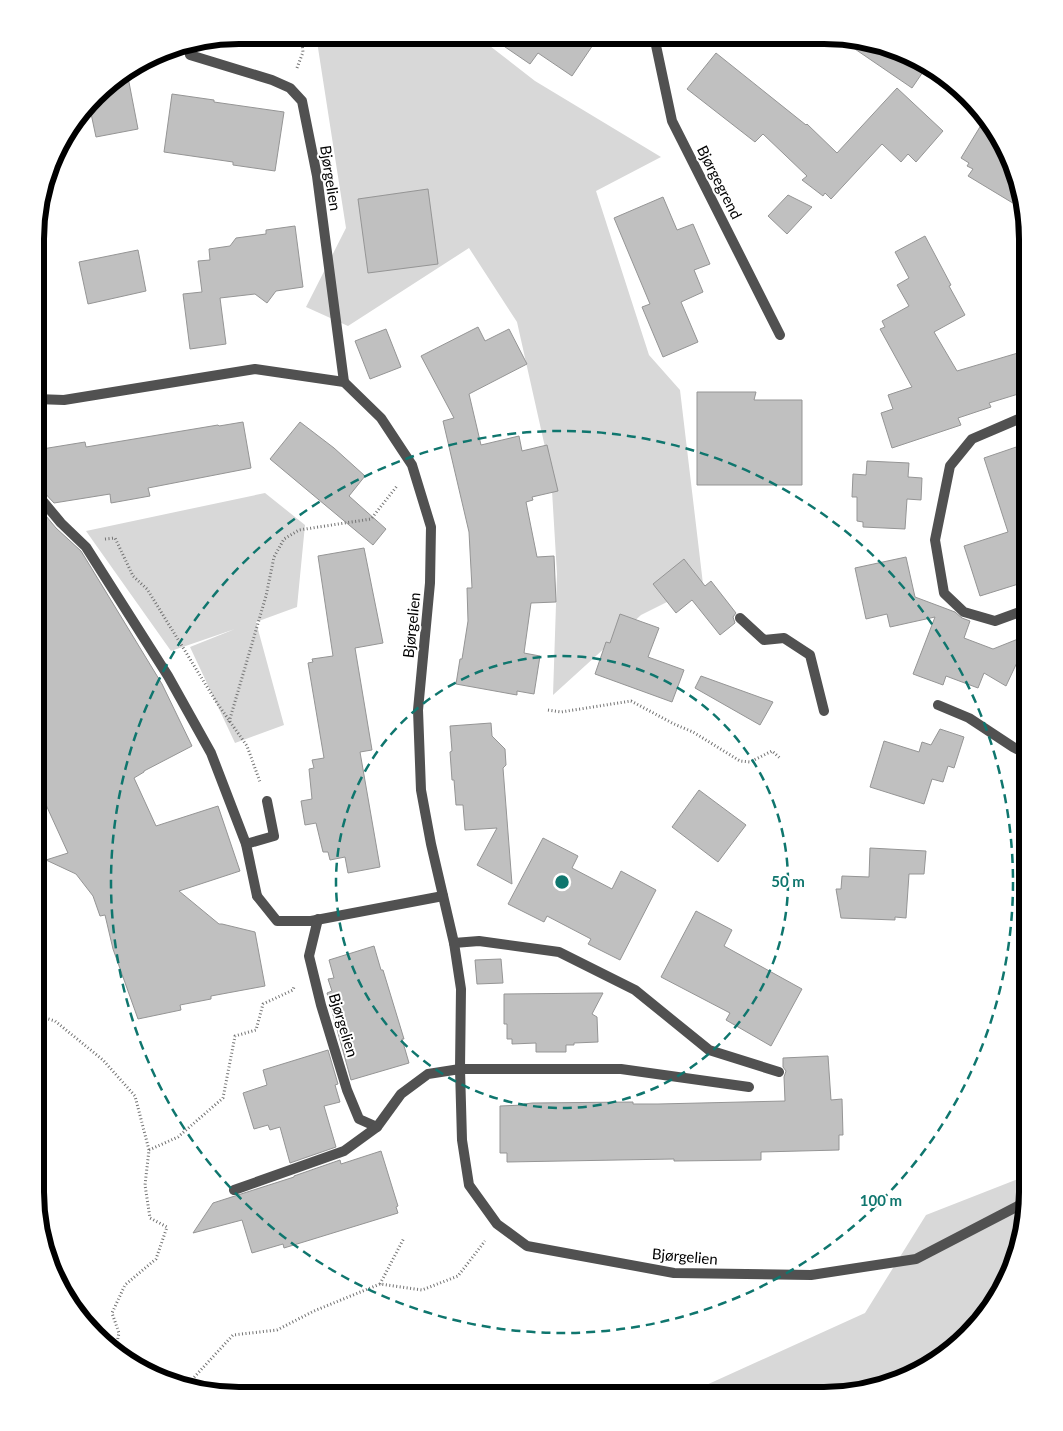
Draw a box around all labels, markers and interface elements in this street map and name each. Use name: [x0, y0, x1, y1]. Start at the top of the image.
street label: Bjørgegrend: [694, 142, 746, 222]
street label: Bjørgelien: [317, 144, 345, 212]
street label: Bjørgelien: [399, 591, 423, 659]
text: 50 m: [771, 872, 805, 890]
centre of rings: [553, 873, 571, 891]
street label: Bjørgelien: [326, 991, 362, 1059]
text: 100 m: [860, 1191, 902, 1209]
street label: Bjørgelien: [651, 1244, 719, 1268]

